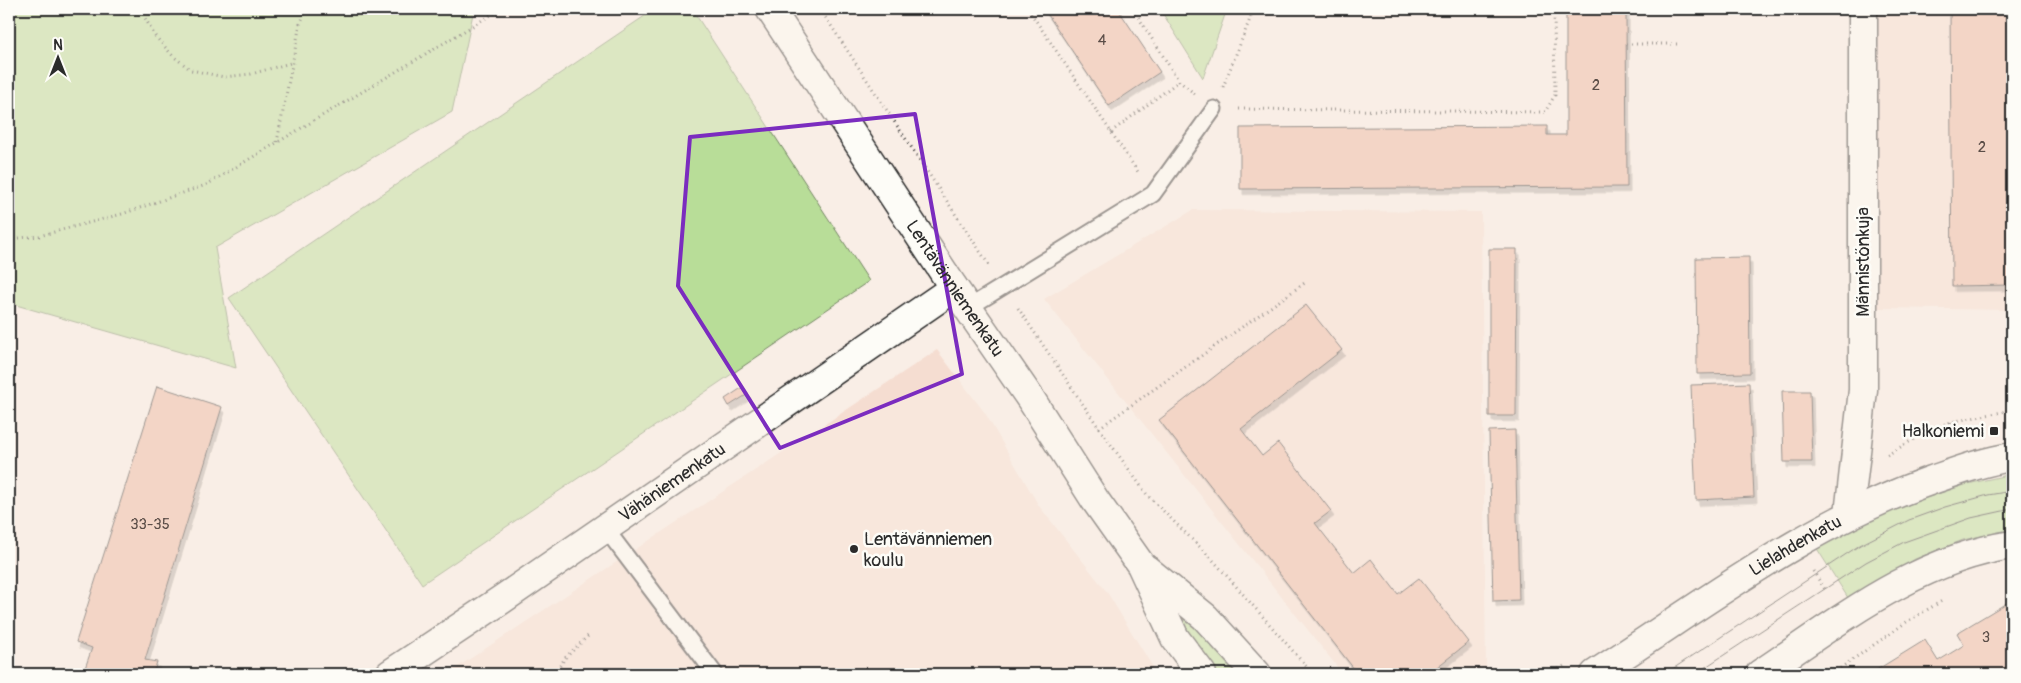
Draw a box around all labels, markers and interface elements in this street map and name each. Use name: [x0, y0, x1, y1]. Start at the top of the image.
house number: 4: [1098, 31, 1107, 50]
north arrow: [32, 32, 82, 82]
text: N: [53, 37, 63, 54]
house number: 2: [1592, 76, 1600, 95]
house number: 2: [1978, 138, 1986, 157]
street label: Männistönkuja: [1852, 207, 1875, 317]
street label: Lentävänniemenkatu: [900, 216, 1009, 361]
place label: Halkoniemi: [1902, 420, 1984, 443]
marker: Halkoniemi: [1988, 425, 2000, 437]
street label: Vähäniemenkatu: [614, 438, 730, 528]
street label: Lielahdenkatu: [1745, 510, 1845, 582]
house number: 33-35: [130, 515, 170, 534]
place label: Lentävänniemen koulu: [864, 528, 992, 572]
marker: Lentävänniemen koulu: [848, 543, 860, 555]
house number: 3: [1982, 628, 1990, 647]

